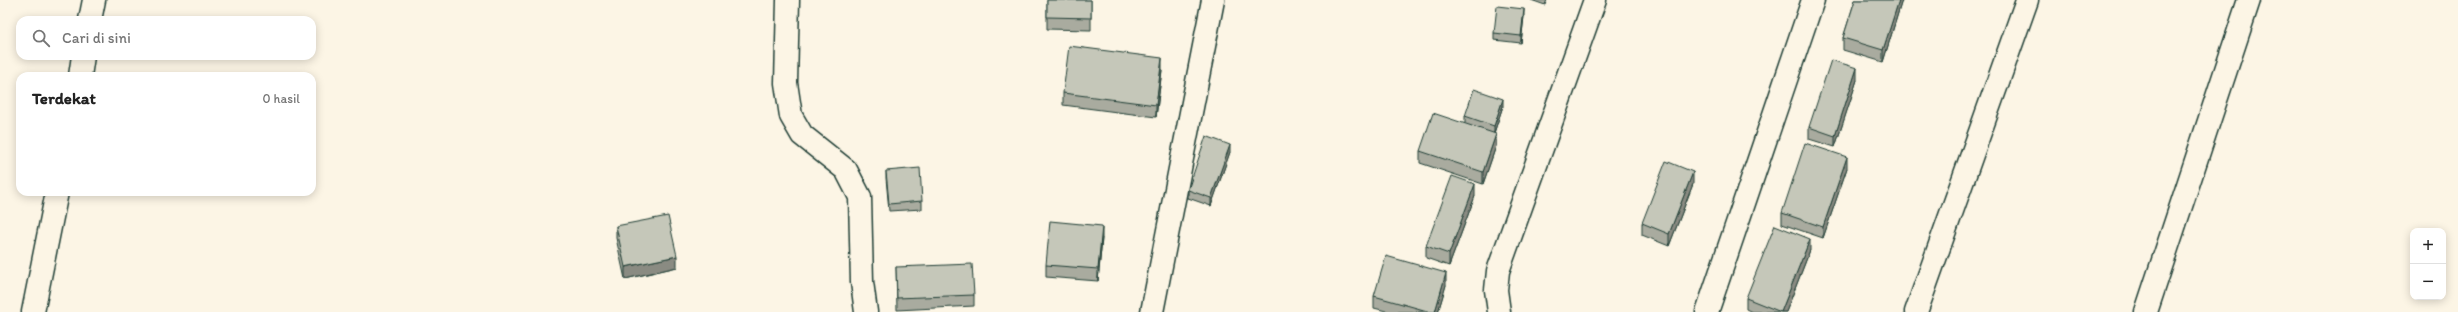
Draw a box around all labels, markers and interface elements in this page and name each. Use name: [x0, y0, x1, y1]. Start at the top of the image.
search box: [16, 16, 316, 60]
icon: search: [30, 27, 52, 49]
text: Cari di sini: [62, 29, 131, 47]
text: Terdekat: [32, 88, 96, 108]
text: 0 hasil: [263, 91, 300, 106]
map controls: [2410, 228, 2446, 300]
button: +: [2410, 228, 2446, 264]
button: −: [2410, 264, 2446, 300]

